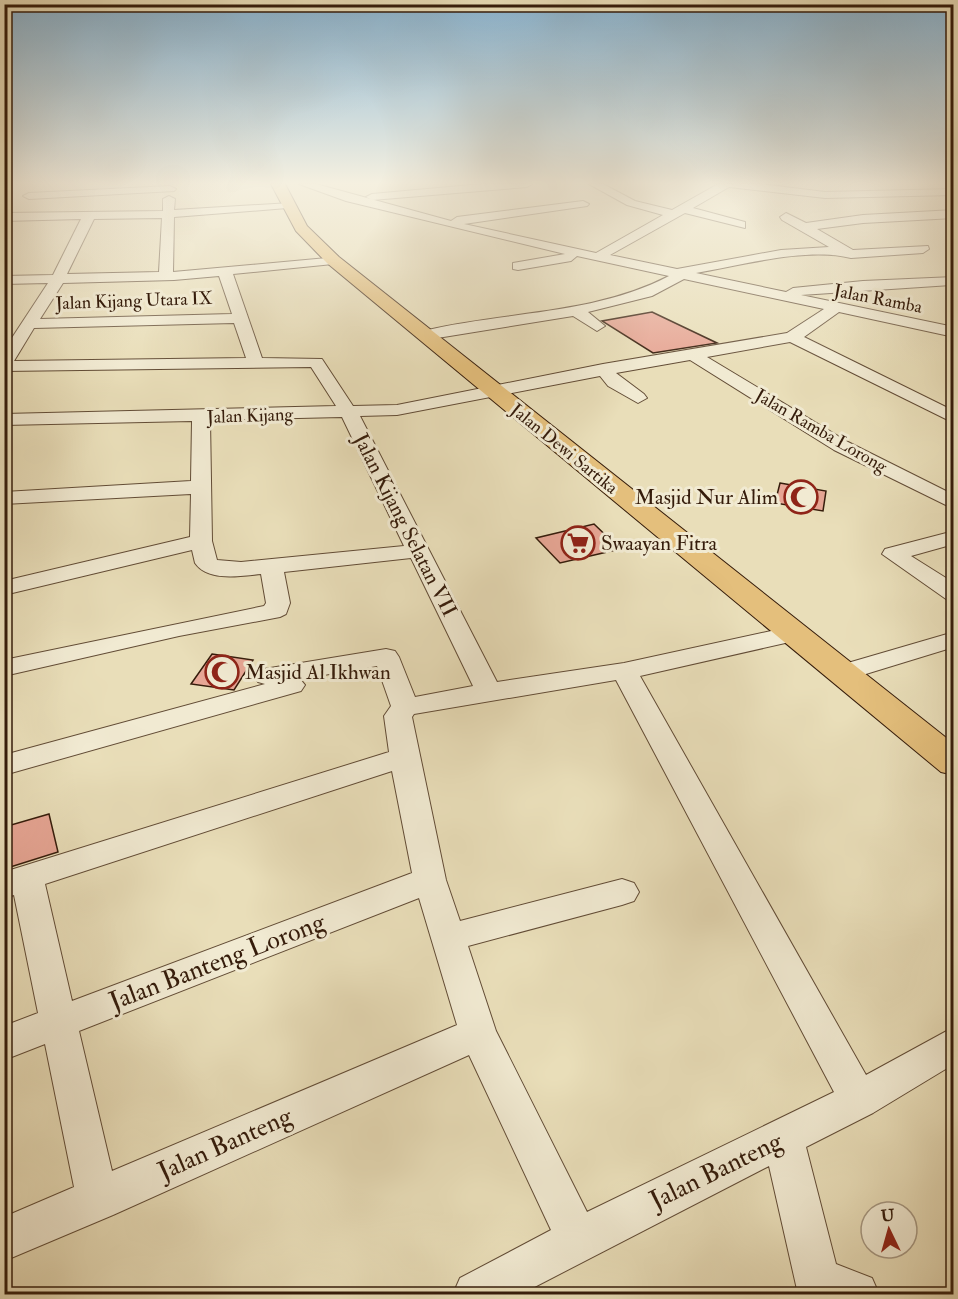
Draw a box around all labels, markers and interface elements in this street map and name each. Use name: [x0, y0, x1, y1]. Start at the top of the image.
street label: Jalan Ramba: [831, 279, 925, 319]
street label: Jalan Kijang Utara IX: [54, 287, 213, 315]
street label: Jalan Ramba Lorong: [750, 383, 892, 479]
street label: Jalan Dewi Sartika: [505, 398, 623, 500]
street label: Jalan Kijang: [205, 403, 295, 429]
street label: Jalan Kijang Selatan VII: [347, 428, 463, 621]
mosque icon: Masjid Nur Alim: [783, 479, 819, 515]
place label: Masjid Nur Alim: [635, 484, 778, 511]
supermarket icon: Swaayan Fitra: [560, 525, 596, 561]
place label: Swaayan Fitra: [601, 530, 718, 557]
mosque icon: Masjid Al Ikhwan: [204, 654, 240, 690]
place label: Masjid Al Ikhwan: [245, 659, 391, 686]
street label: Jalan Banteng Lorong: [104, 906, 331, 1018]
street label: Jalan Banteng: [152, 1100, 298, 1188]
street label: Jalan Banteng: [644, 1125, 789, 1217]
north arrow: [859, 1200, 919, 1260]
text: U: [880, 1205, 896, 1227]

